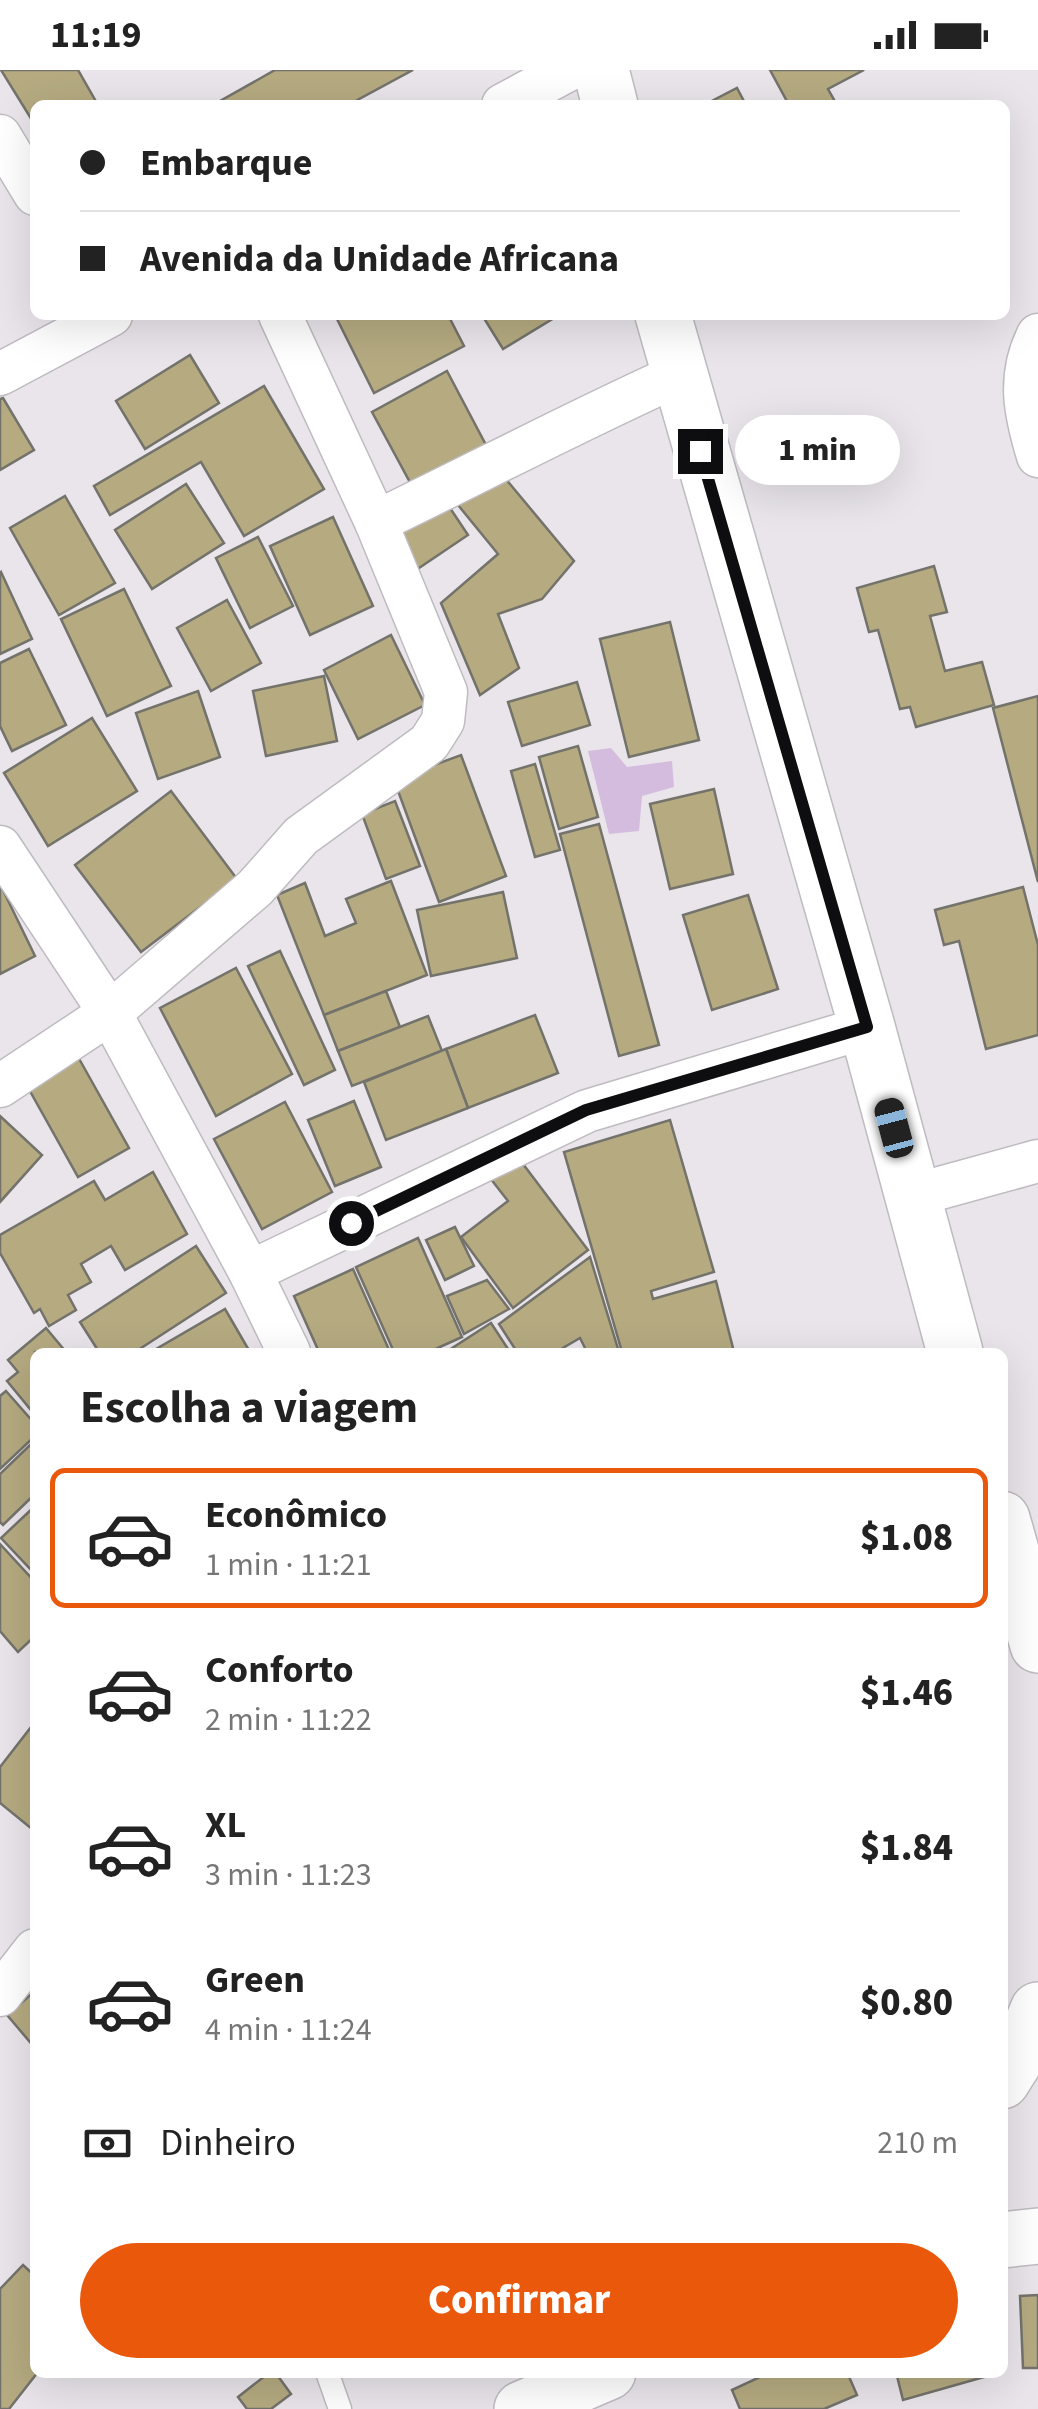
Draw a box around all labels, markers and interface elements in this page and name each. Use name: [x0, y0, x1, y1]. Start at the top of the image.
text: 11:19: [50, 8, 142, 62]
text: Embarque: [140, 136, 313, 190]
text: Avenida da Unidade Africana: [140, 232, 619, 286]
callout: 1 min: [735, 416, 900, 486]
text: 1 min: [778, 427, 857, 473]
route end: [678, 429, 723, 474]
car: [872, 1095, 916, 1161]
route start: [329, 1201, 374, 1246]
text: Escolha a viagem: [80, 1376, 418, 1440]
text: Econômico: [205, 1488, 387, 1542]
icon: car: [85, 1493, 175, 1583]
text: $1.08: [860, 1511, 953, 1565]
text: 1 min · 11:21: [205, 1542, 372, 1588]
text: Conforto: [205, 1643, 354, 1697]
icon: car: [85, 1648, 175, 1738]
text: $1.46: [860, 1666, 953, 1720]
text: 2 min · 11:22: [205, 1697, 372, 1743]
text: XL: [205, 1798, 246, 1852]
icon: car: [85, 1803, 175, 1893]
text: $1.84: [860, 1821, 953, 1875]
text: 3 min · 11:23: [205, 1852, 372, 1898]
text: Green: [205, 1953, 305, 2007]
icon: car: [85, 1958, 175, 2048]
text: $0.80: [860, 1976, 953, 2030]
text: 4 min · 11:24: [205, 2007, 372, 2053]
icon: cash: [80, 2116, 135, 2171]
text: Dinheiro: [160, 2116, 296, 2170]
text: 210 m: [877, 2120, 958, 2166]
button: Confirmar: [80, 2243, 958, 2358]

